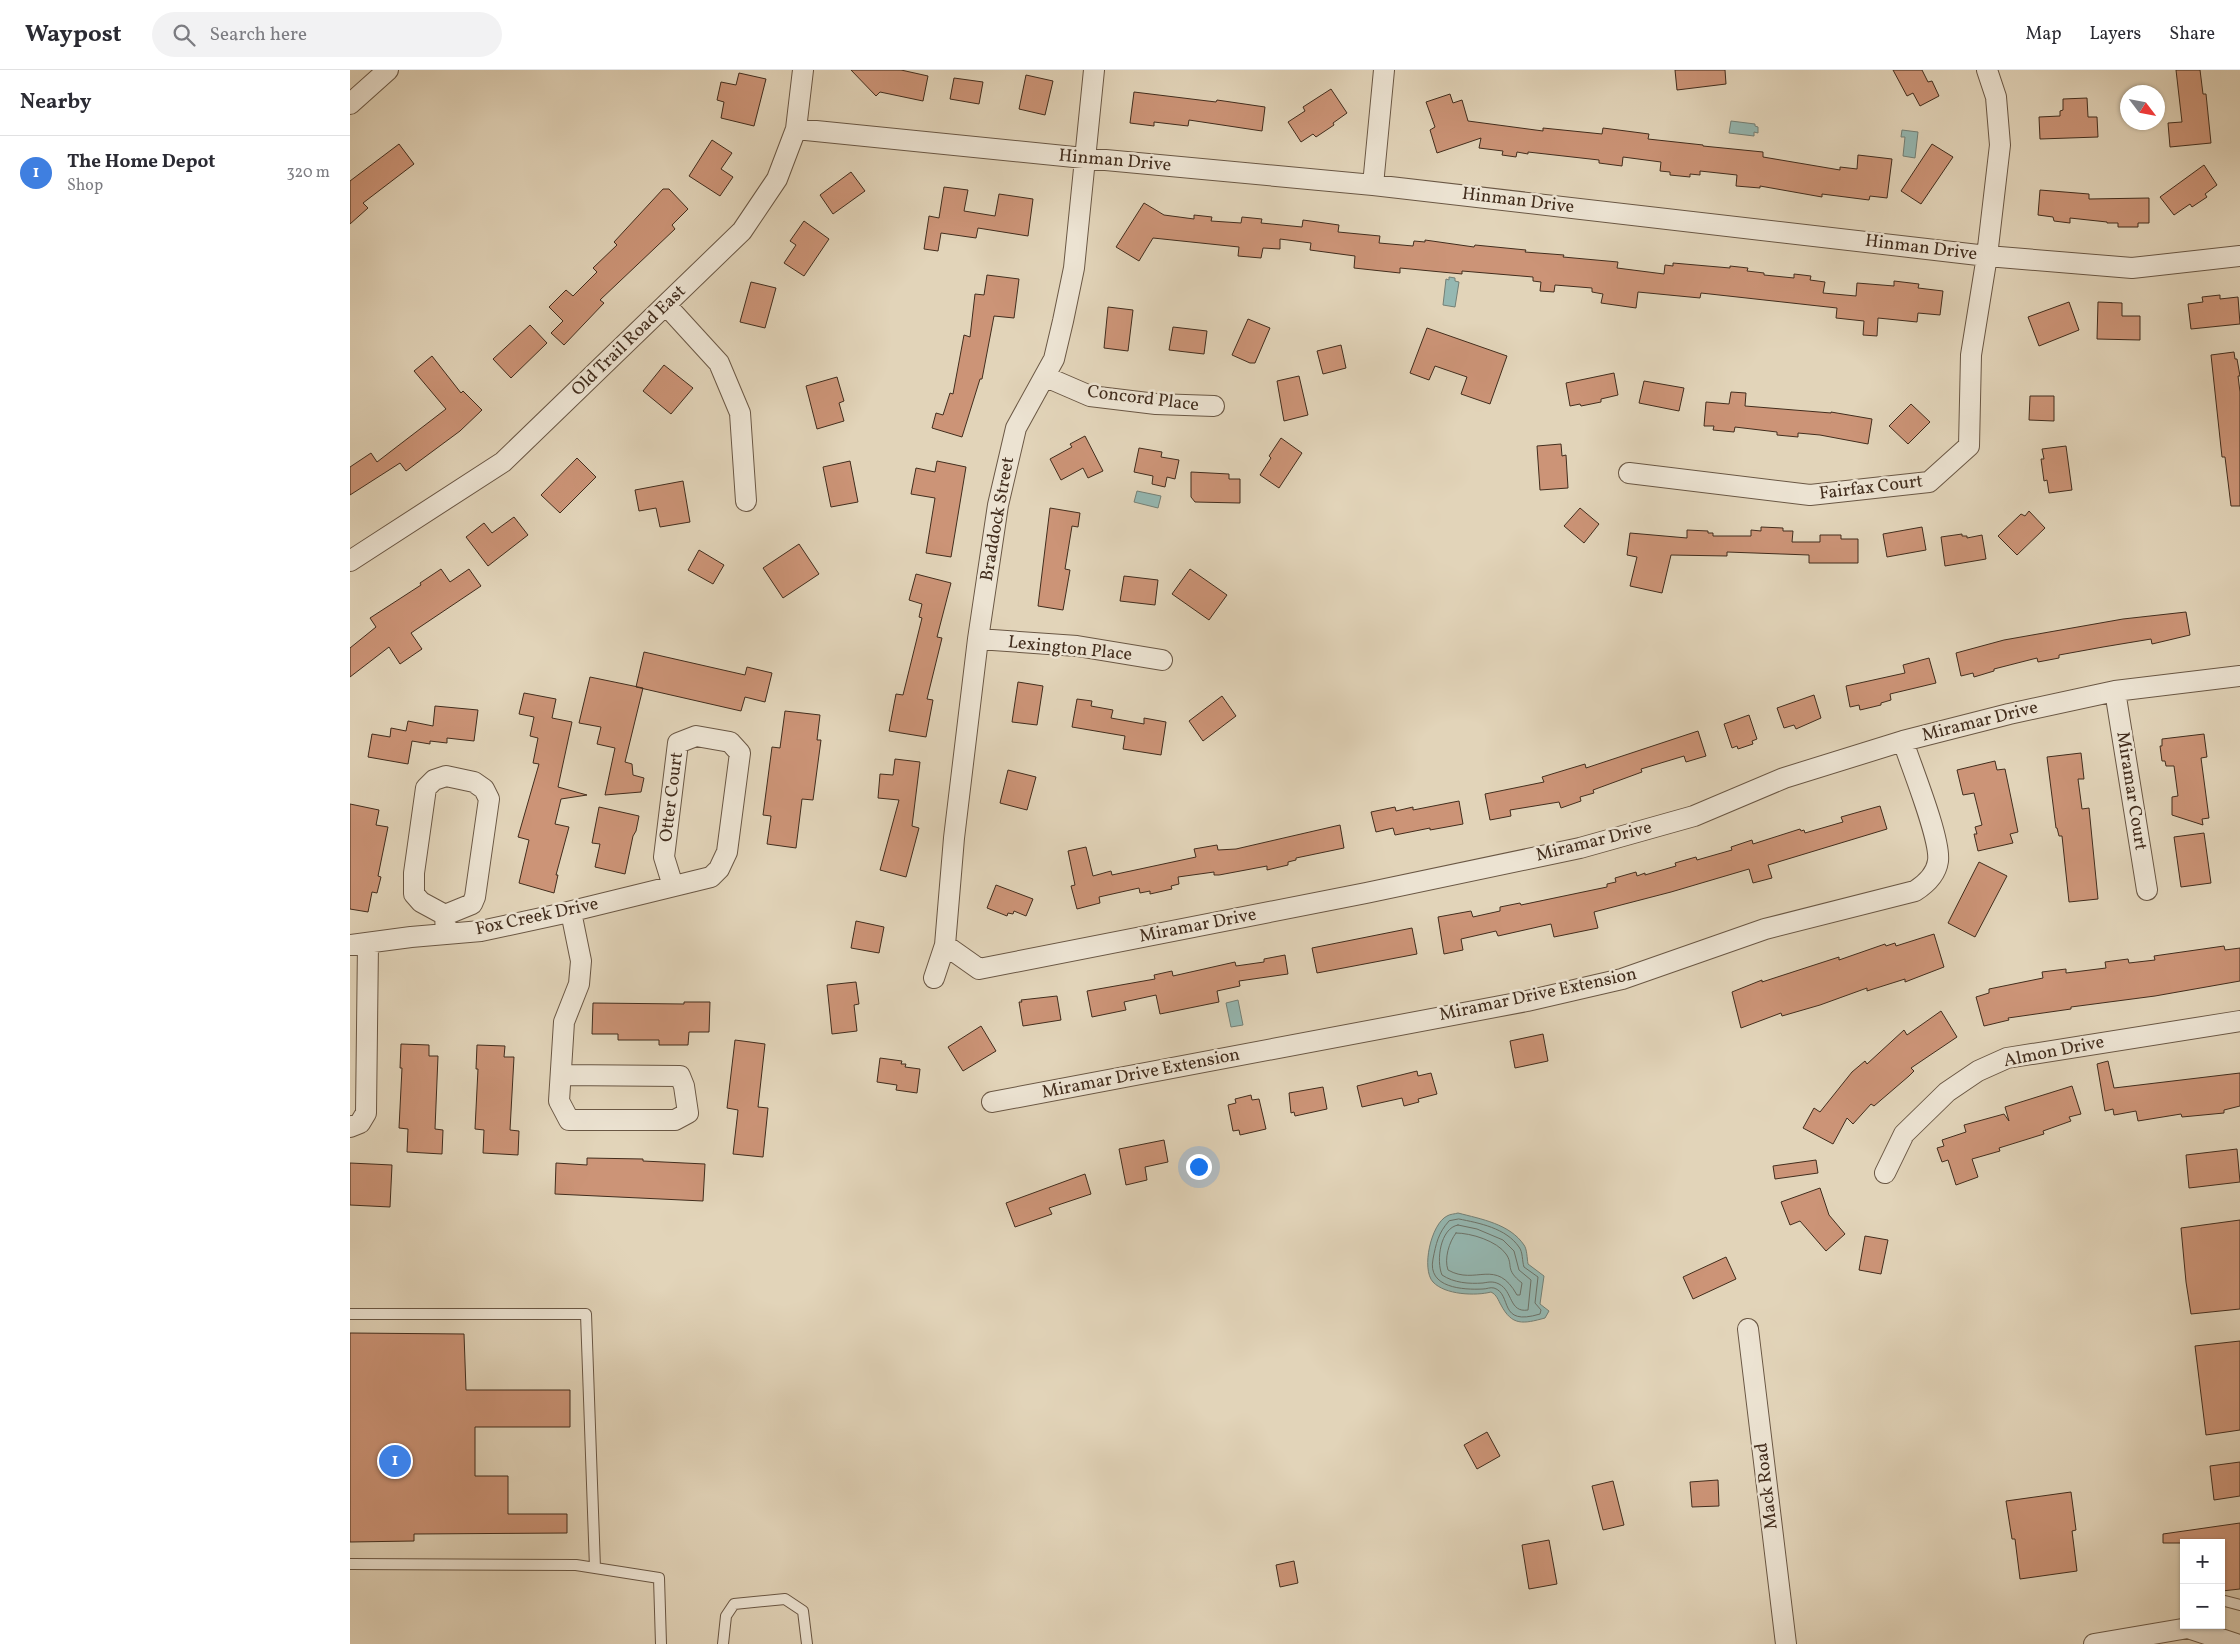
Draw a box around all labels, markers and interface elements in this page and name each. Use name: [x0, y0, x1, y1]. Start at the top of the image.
search box: [152, 12, 502, 57]
text: Waypost: [25, 18, 122, 52]
icon: search: [170, 21, 198, 49]
text: Search here: [210, 22, 307, 48]
text: Map: [2025, 22, 2061, 47]
text: Layers: [2089, 22, 2141, 47]
text: Share: [2169, 22, 2215, 47]
north arrow: [2120, 85, 2165, 130]
text: Nearby: [20, 88, 91, 117]
street label: Hinman Drive: [1058, 144, 1172, 178]
text: The Home Depot: [67, 149, 216, 175]
text: 1: [33, 162, 39, 184]
text: 320 m: [286, 162, 330, 184]
text: Shop: [67, 175, 103, 197]
street label: Hinman Drive: [1460, 182, 1576, 220]
street label: Hinman Drive: [1863, 229, 1979, 267]
street label: Old Trail Road East: [566, 280, 692, 402]
street label: Concord Place: [1086, 380, 1200, 418]
street label: Braddock Street: [975, 455, 1021, 583]
street label: Fairfax Court: [1818, 469, 1924, 507]
street label: Lexington Place: [1007, 630, 1133, 668]
street label: Miramar Drive: [1919, 696, 2041, 748]
street label: Miramar Court: [2109, 730, 2153, 852]
street label: Otter Court: [654, 751, 690, 843]
street label: Miramar Drive: [1533, 816, 1655, 868]
street label: Fox Creek Drive: [473, 892, 601, 942]
street label: Miramar Drive: [1137, 902, 1259, 950]
street label: Miramar Drive Extension: [1437, 962, 1639, 1028]
street label: Almon Drive: [2002, 1030, 2106, 1074]
street label: Miramar Drive Extension: [1040, 1042, 1242, 1105]
your location: [1186, 1154, 1212, 1180]
street label: Mack Road: [1749, 1441, 1785, 1531]
pin: 1: [379, 1442, 411, 1480]
map controls: [2180, 1539, 2225, 1629]
button: +: [2180, 1539, 2225, 1584]
button: −: [2180, 1584, 2225, 1629]

